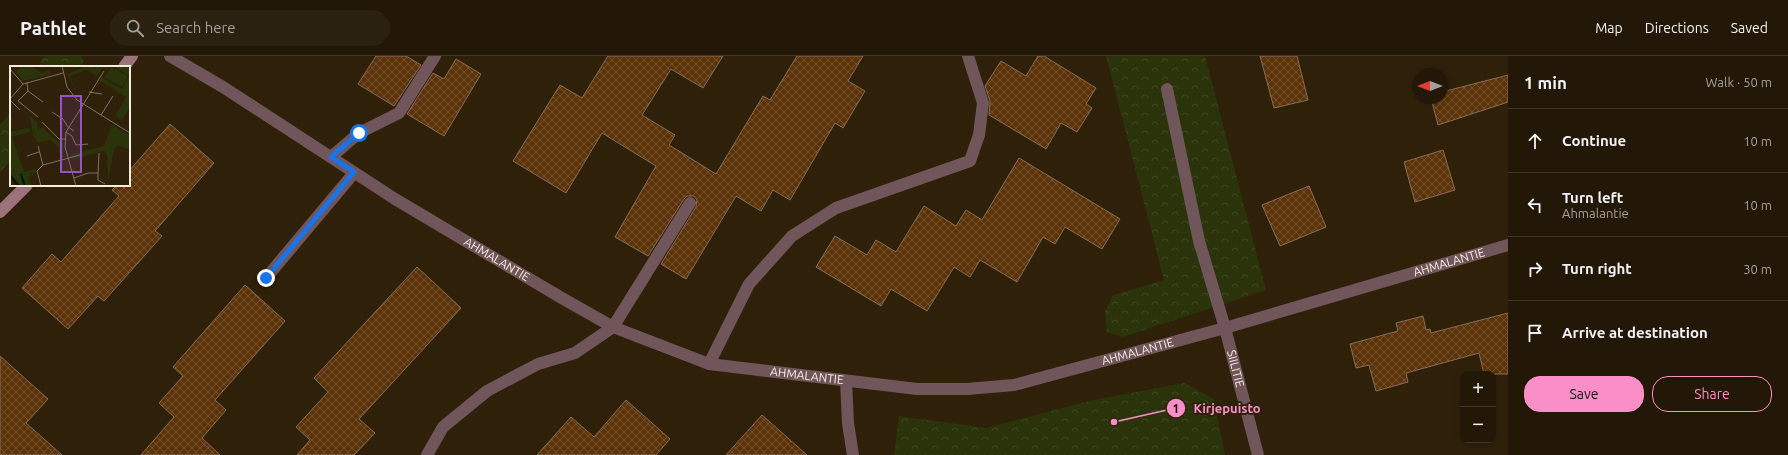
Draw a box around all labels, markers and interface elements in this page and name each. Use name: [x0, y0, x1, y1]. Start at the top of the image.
search box: [110, 10, 390, 46]
text: Pathlet: [20, 17, 86, 39]
icon: search: [124, 17, 146, 39]
text: Search here: [156, 19, 236, 36]
text: Map: [1595, 20, 1623, 36]
text: Directions: [1645, 20, 1709, 36]
text: Saved: [1731, 20, 1768, 36]
inset map: [10, 66, 130, 186]
north arrow: [1412, 68, 1448, 104]
text: 1 min: [1524, 73, 1567, 92]
text: Walk · 50 m: [1706, 75, 1772, 89]
route start: [350, 124, 368, 142]
icon: ahead: [1524, 130, 1546, 152]
text: Continue: [1562, 132, 1626, 149]
text: 10 m: [1743, 134, 1772, 148]
text: Turn left: [1562, 189, 1623, 206]
icon: left: [1524, 194, 1546, 216]
text: 10 m: [1743, 198, 1772, 212]
text: Ahmalantie: [1562, 206, 1629, 220]
street label: AHMALANTIE: [462, 235, 532, 284]
street label: AHMALANTIE: [1412, 245, 1486, 278]
icon: right: [1524, 258, 1546, 280]
text: Turn right: [1562, 260, 1632, 277]
text: 30 m: [1743, 262, 1772, 276]
route end: [257, 269, 275, 287]
icon: arrive: [1524, 322, 1546, 344]
text: Arrive at destination: [1562, 324, 1708, 341]
street label: AHMALANTIE: [1100, 335, 1175, 367]
street label: SIILITIE: [1225, 348, 1247, 389]
street label: AHMALANTIE: [770, 364, 845, 386]
map controls: [1460, 371, 1496, 443]
button: +: [1460, 371, 1496, 407]
button: Save: [1524, 376, 1644, 412]
button: Share: [1652, 376, 1772, 412]
callout: Kirjepuisto: [1166, 396, 1269, 421]
text: Kirjepuisto: [1193, 401, 1261, 415]
text: 1: [1173, 402, 1179, 415]
button: −: [1460, 407, 1496, 443]

